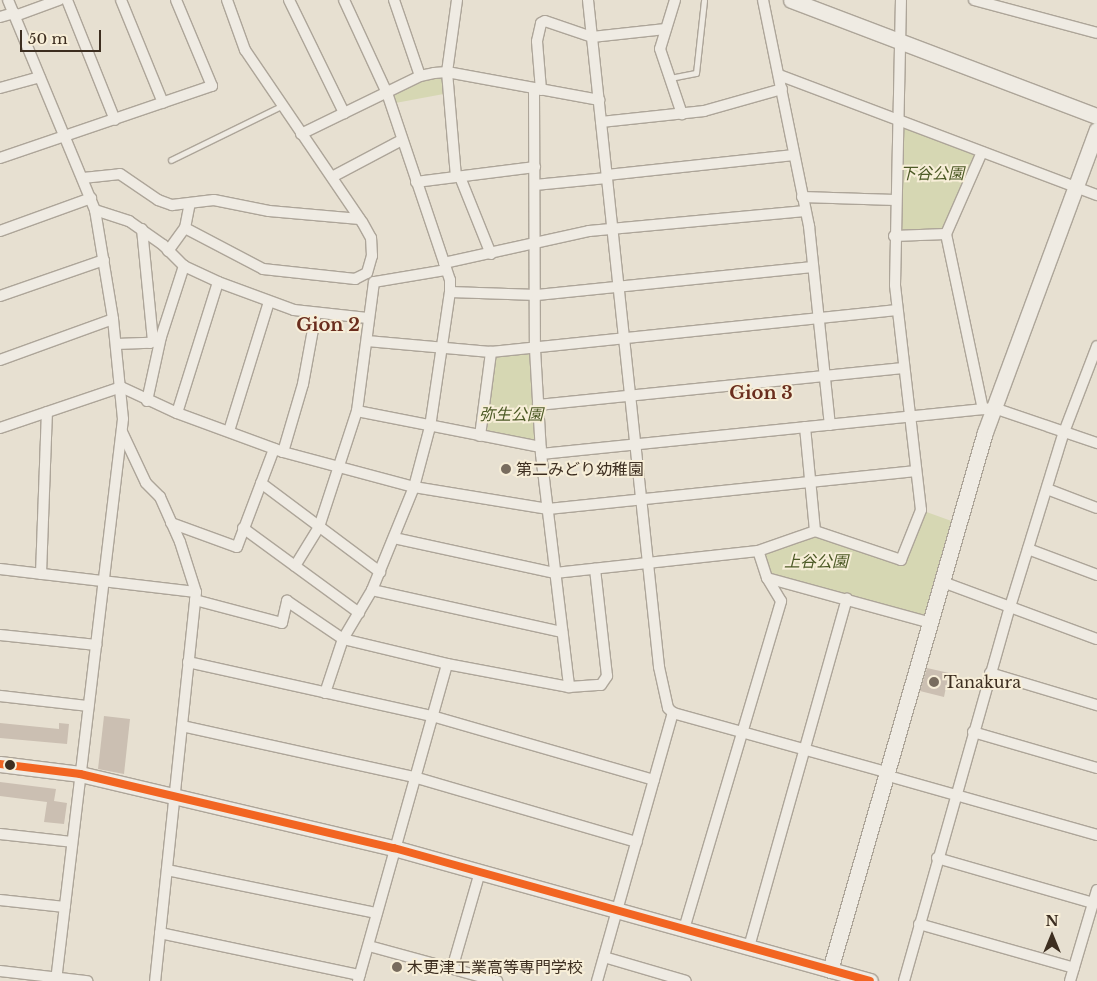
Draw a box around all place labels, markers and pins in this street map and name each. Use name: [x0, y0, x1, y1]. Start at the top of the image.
place label: 第二みどり幼稚園: [516, 459, 644, 479]
marker: 第二みどり幼稚園: [500, 463, 512, 475]
place label: Tanakura: [944, 672, 1021, 692]
marker: Tanakura: [928, 676, 940, 688]
unlabelled marker: [5, 760, 15, 770]
place label: 木更津工業高等専門学校: [407, 957, 583, 977]
marker: 木更津工業高等専門学校: [391, 961, 403, 973]

